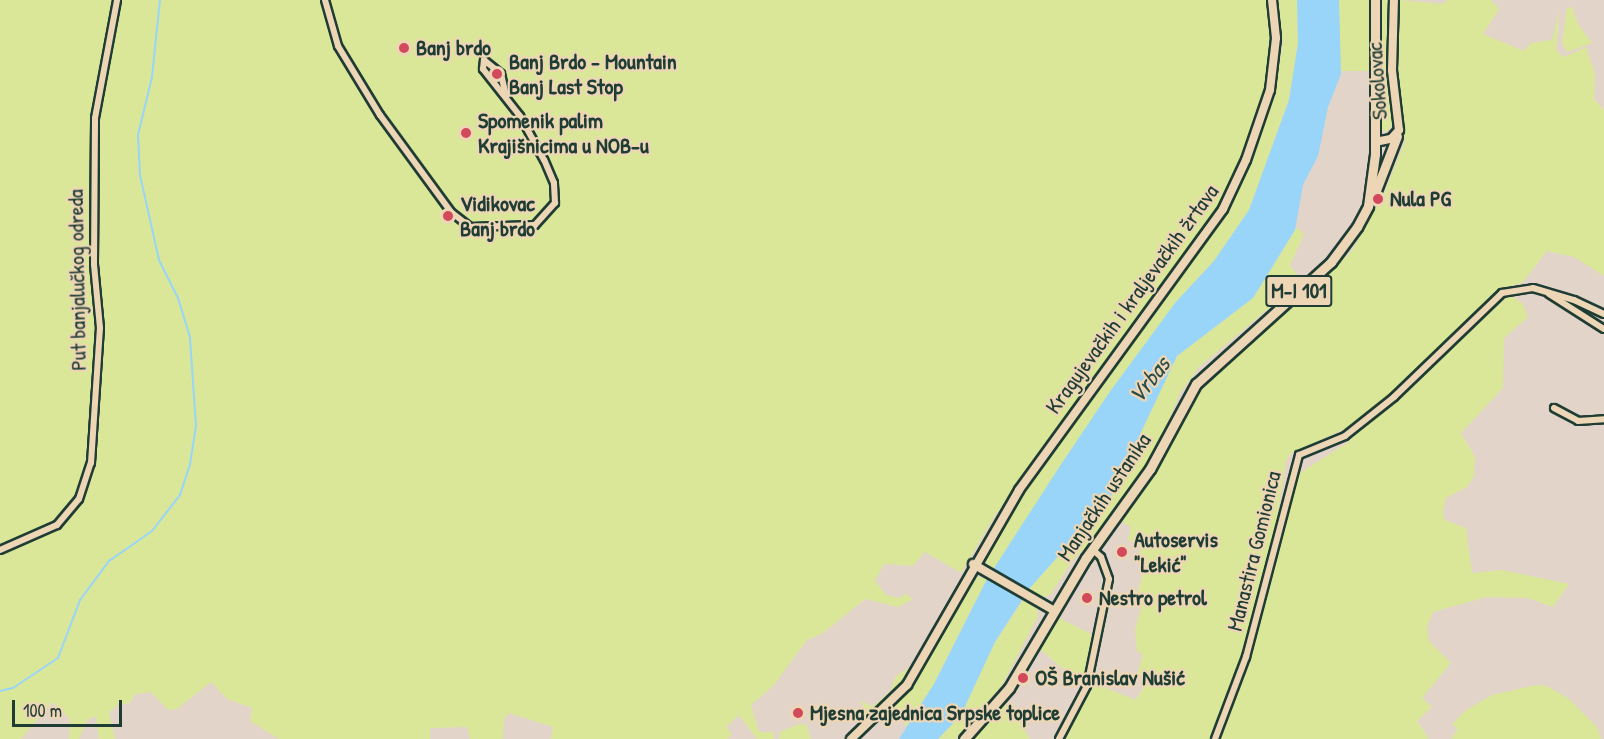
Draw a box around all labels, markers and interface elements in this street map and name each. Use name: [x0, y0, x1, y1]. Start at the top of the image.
place label: Banj brdo: [416, 35, 491, 61]
marker: Banj brdo: [397, 41, 411, 55]
street label: Sokolovac: [1361, 41, 1393, 121]
place label: Banj Brdo - Mountain Banj Last Stop: [509, 48, 677, 100]
marker: Banj Brdo - Mountain Banj Last Stop: [490, 67, 504, 81]
place label: Spomenik palim Krajišnicima u NOB-u: [478, 107, 649, 158]
marker: Spomenik palim Krajišnicima u NOB-u: [459, 126, 473, 140]
street label: Kragujevačkih i kraljevačkih žrtava: [1040, 179, 1224, 419]
place label: Nula PG: [1390, 186, 1451, 212]
street label: Put banjalučkog odreda: [62, 189, 92, 371]
place label: Vidikovac Banj brdo: [460, 190, 535, 242]
marker: Nula PG: [1371, 192, 1385, 206]
marker: Vidikovac Banj brdo: [441, 209, 455, 223]
road number: M-I 101: [1264, 273, 1334, 309]
water label: Vrbas: [1122, 351, 1176, 409]
street label: Manjačkih ustanika: [1052, 428, 1156, 566]
street label: Manastira Gomionica: [1221, 468, 1287, 634]
place label: Autoservis "Lekić": [1134, 526, 1218, 578]
marker: Autoservis "Lekić": [1115, 545, 1129, 559]
place label: Nestro petrol: [1099, 585, 1207, 611]
marker: Nestro petrol: [1080, 591, 1094, 605]
place label: OŠ Branislav Nušić: [1035, 665, 1185, 691]
marker: OŠ Branislav Nušić: [1016, 671, 1030, 685]
scale bar: [15, 688, 124, 726]
text: 100 m: [23, 698, 62, 723]
place label: Mjesna zajednica Srpske toplice: [810, 700, 1060, 726]
marker: Mjesna zajednica Srpske toplice: [791, 706, 805, 720]

